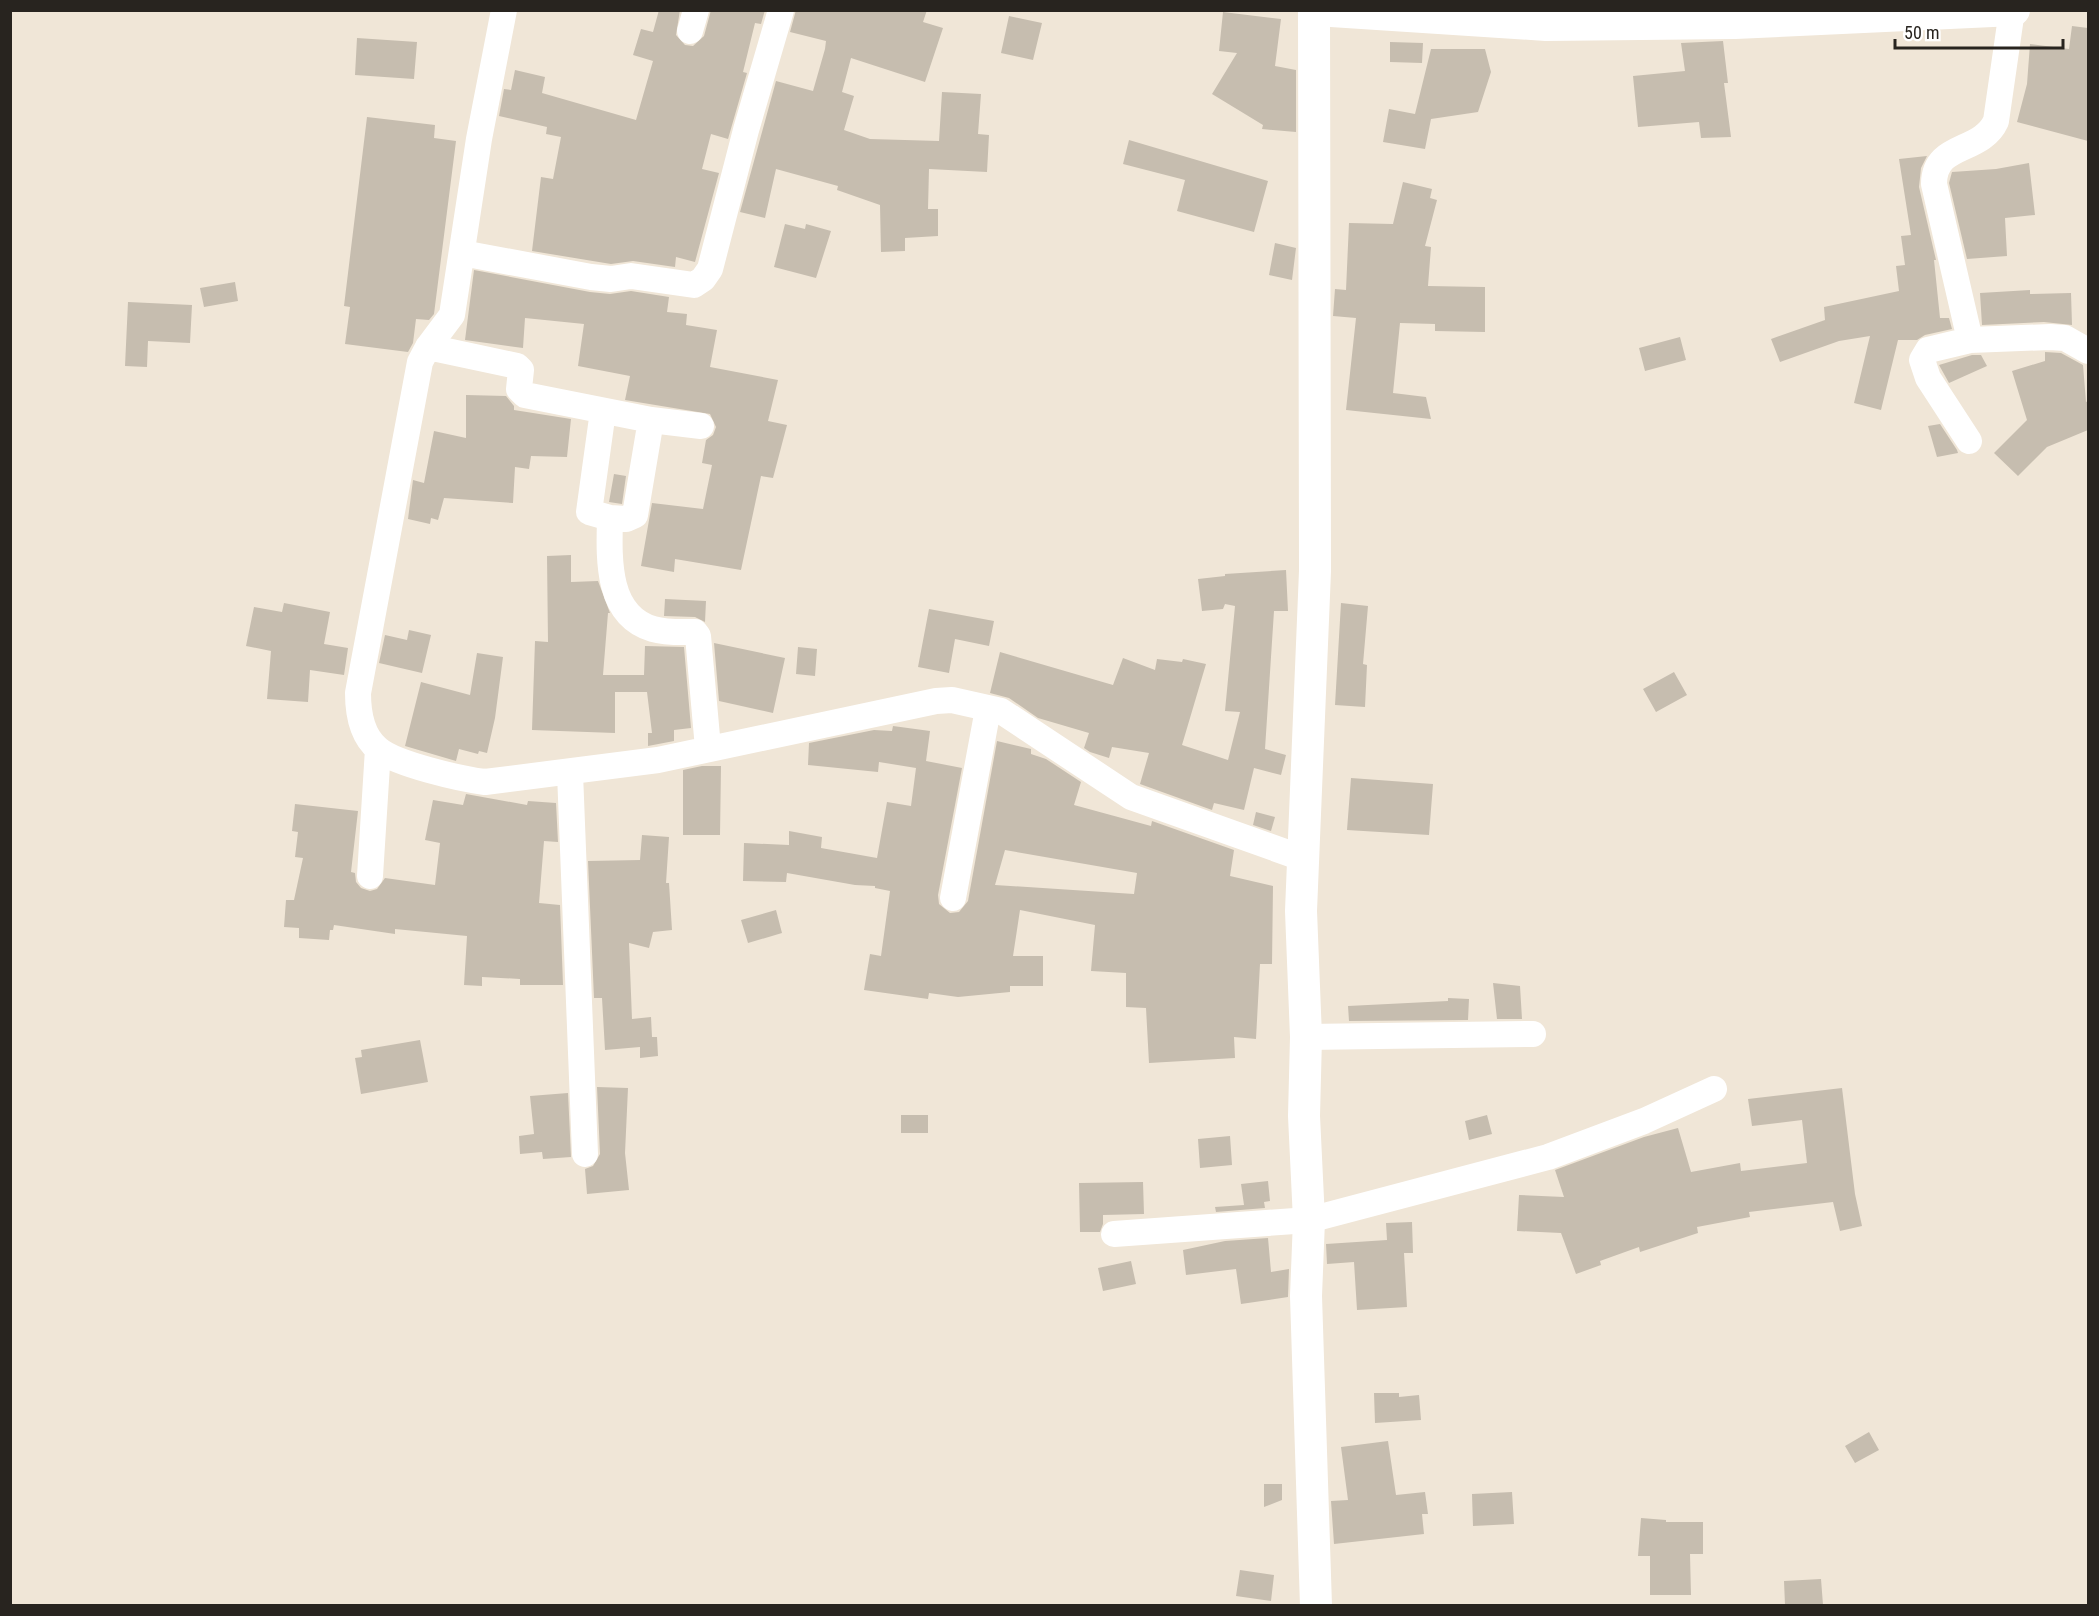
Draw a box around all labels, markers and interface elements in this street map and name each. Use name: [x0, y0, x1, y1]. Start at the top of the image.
scale bar: [1895, 12, 2063, 50]
text: 50 m: [1904, 22, 1939, 43]

